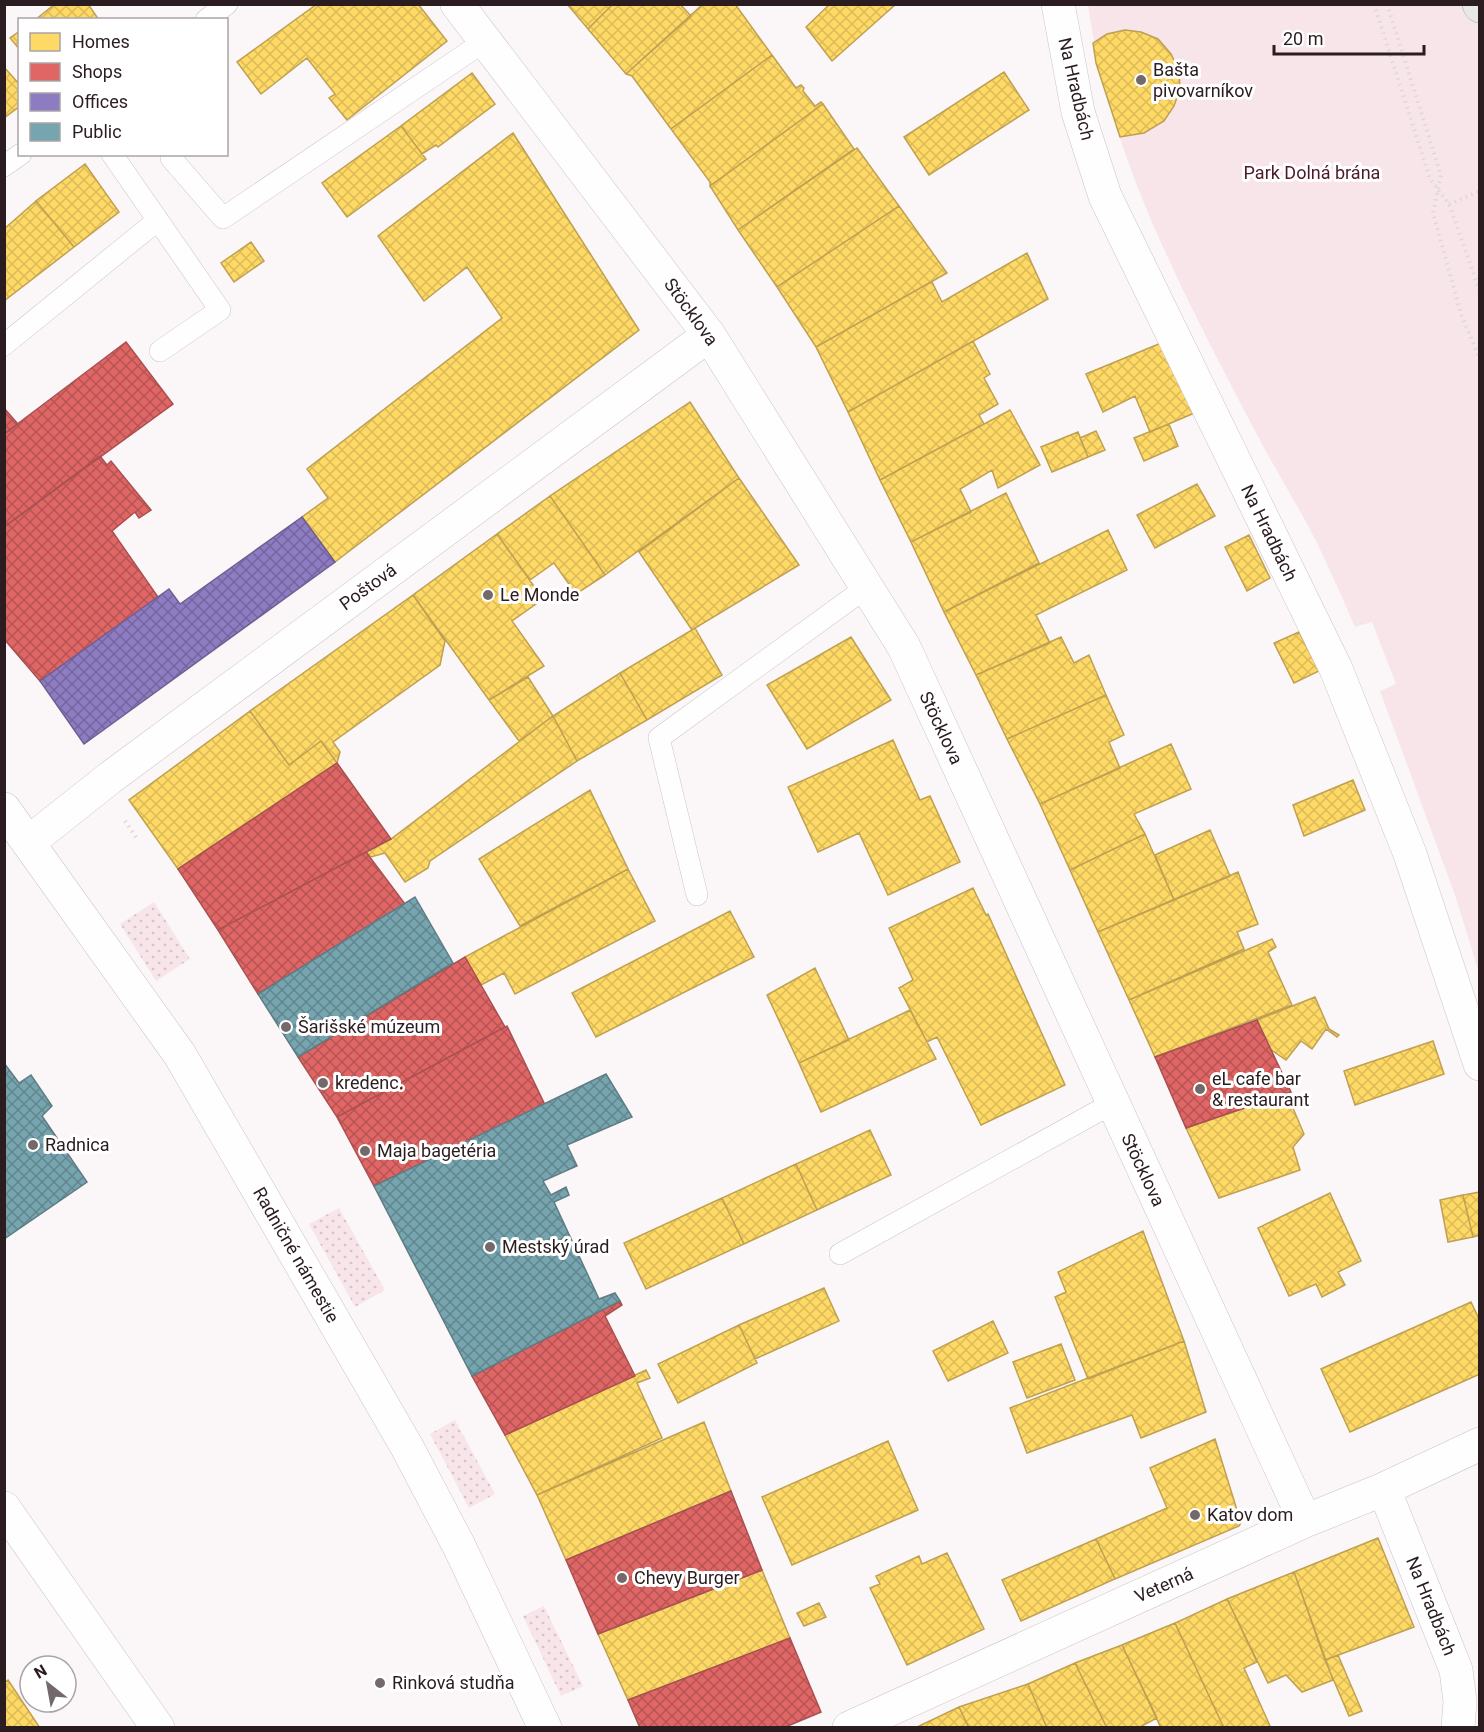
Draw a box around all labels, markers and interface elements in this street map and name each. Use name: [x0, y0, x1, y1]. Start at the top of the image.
legend: [18, 18, 228, 156]
scale bar: [1274, 18, 1424, 56]
text: 20 m: [1283, 28, 1323, 49]
text: Homes: [72, 31, 130, 52]
street label: Na Hradbách: [1054, 35, 1099, 142]
place label: Bašta pivovarníkov: [1153, 59, 1253, 101]
text: Shops: [72, 61, 122, 82]
marker: Bašta pivovarníkov: [1134, 73, 1148, 87]
text: Offices: [72, 91, 128, 112]
text: Public: [72, 121, 122, 142]
park label: Park Dolná brána: [1244, 162, 1380, 183]
street label: Stöcklova: [660, 274, 723, 349]
street label: Na Hradbách: [1237, 481, 1302, 585]
street label: Poštová: [335, 559, 400, 614]
place label: Le Monde: [500, 584, 579, 605]
marker: Le Monde: [481, 588, 495, 602]
street label: Stöcklova: [915, 688, 967, 768]
place label: Šarišské múzeum: [298, 1016, 440, 1037]
marker: Šarišské múzeum: [279, 1020, 293, 1034]
place label: eL cafe bar & restaurant: [1212, 1068, 1310, 1110]
place label: kredenc.: [335, 1072, 403, 1093]
marker: kredenc.: [316, 1076, 330, 1090]
marker: eL cafe bar & restaurant: [1193, 1082, 1207, 1096]
street label: Stöcklova: [1117, 1130, 1169, 1210]
place label: Radnica: [45, 1134, 110, 1155]
marker: Radnica: [26, 1138, 40, 1152]
place label: Maja bagetéria: [377, 1140, 496, 1161]
marker: Maja bagetéria: [358, 1144, 372, 1158]
street label: Radničné námestie: [249, 1183, 344, 1326]
place label: Mestský úrad: [502, 1236, 609, 1257]
marker: Mestský úrad: [483, 1240, 497, 1254]
place label: Katov dom: [1207, 1504, 1293, 1525]
marker: Katov dom: [1188, 1508, 1202, 1522]
street label: Na Hradbách: [1402, 1553, 1461, 1658]
street label: Veterná: [1131, 1562, 1196, 1607]
place label: Chevy Burger: [634, 1567, 740, 1588]
marker: Chevy Burger: [615, 1571, 629, 1585]
north arrow: [18, 1654, 78, 1714]
text: N: [31, 1661, 50, 1683]
place label: Rinková studňa: [392, 1672, 515, 1693]
marker: Rinková studňa: [373, 1676, 387, 1690]

